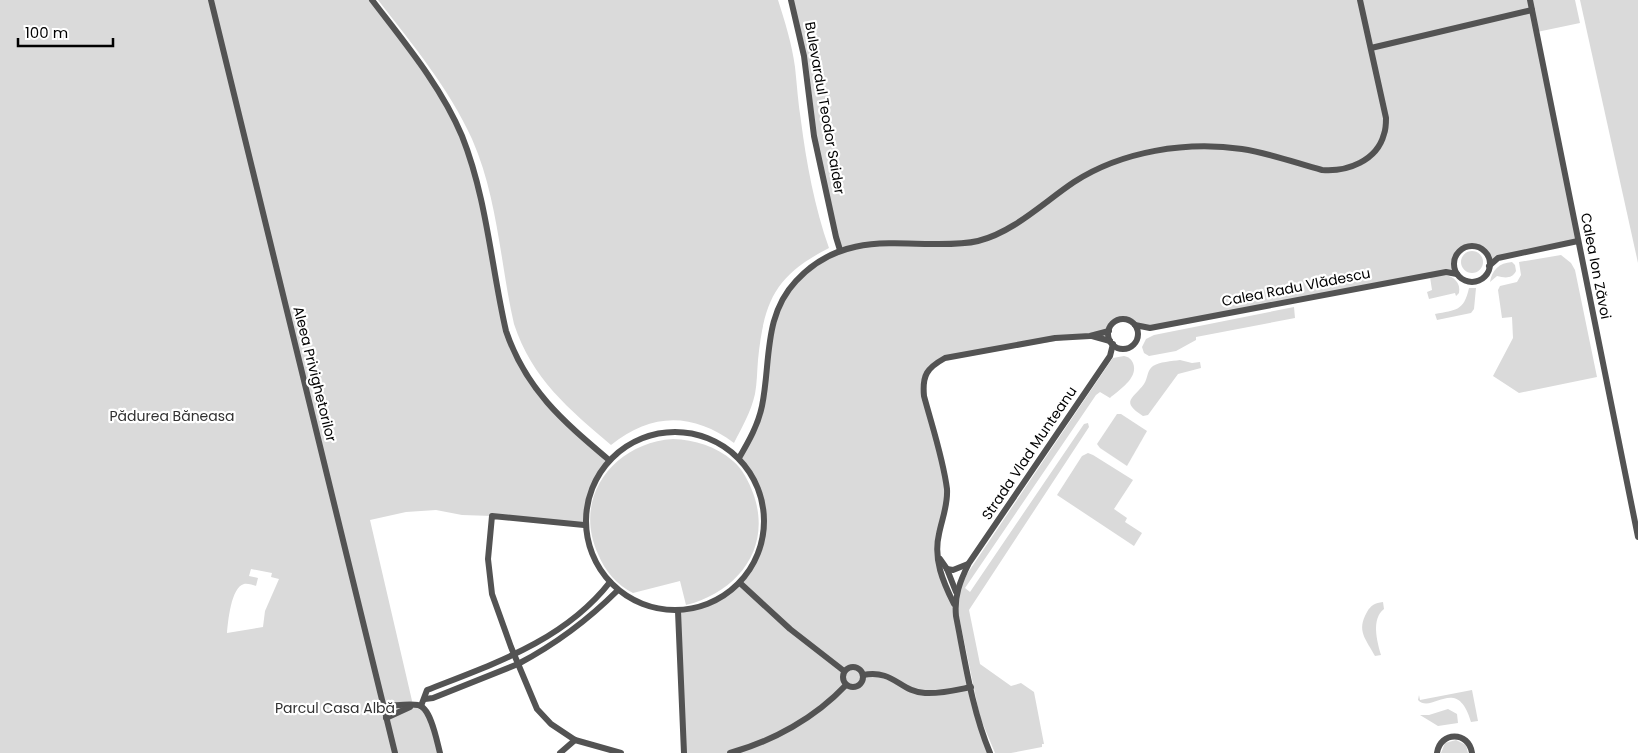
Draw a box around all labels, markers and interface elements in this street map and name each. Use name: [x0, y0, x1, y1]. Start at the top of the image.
scale bar: [18, 15, 112, 47]
street label: Bulevardul Teodor Saider: [800, 20, 850, 196]
text: 100 m: [25, 22, 68, 43]
street label: Calea Ion Zăvoi: [1576, 211, 1616, 321]
street label: Calea Radu Vlădescu: [1220, 263, 1372, 311]
street label: Aleea Privighetorilor: [288, 304, 342, 444]
street label: Strada Vlad Munteanu: [977, 382, 1081, 524]
park label: Pădurea Băneasa: [109, 406, 235, 426]
park label: Parcul Casa Albă: [275, 698, 395, 718]

